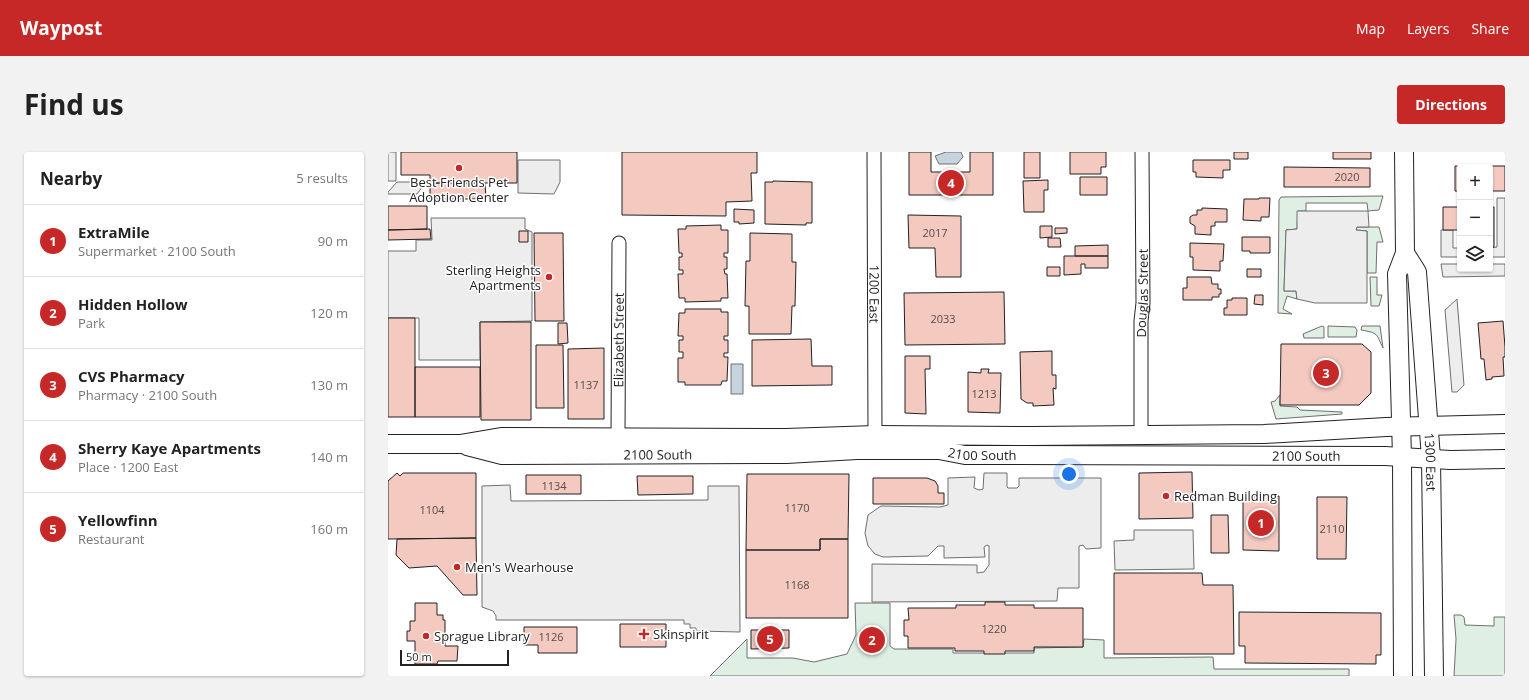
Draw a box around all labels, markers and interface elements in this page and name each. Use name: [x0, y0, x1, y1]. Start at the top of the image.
text: Waypost: [20, 15, 102, 41]
text: Map: [1356, 19, 1385, 38]
text: Layers: [1407, 19, 1449, 38]
text: Share: [1471, 19, 1509, 38]
text: Find us: [24, 85, 124, 123]
button: Directions: [1397, 85, 1505, 124]
marker: Best Friends Pet Adoption Center: [454, 163, 464, 173]
map controls: [1457, 164, 1493, 272]
button: +: [1457, 164, 1493, 200]
text: Nearby: [40, 167, 102, 190]
pin: 4: [938, 168, 964, 198]
text: 5 results: [296, 169, 348, 187]
house number: 2020: [1334, 169, 1360, 184]
place label: Best Friends Pet Adoption Center: [409, 173, 510, 206]
button: −: [1457, 200, 1493, 236]
text: ExtraMile: [78, 222, 150, 242]
house number: 2017: [922, 225, 948, 240]
text: 1: [49, 232, 57, 250]
text: 90 m: [318, 232, 348, 250]
button: layers: [1457, 236, 1493, 272]
text: Supermarket · 2100 South: [78, 242, 236, 260]
street label: Douglas Street: [1132, 248, 1152, 337]
place label: Sterling Heights Apartments: [446, 261, 541, 294]
street label: 1200 East: [865, 265, 884, 324]
marker: Sterling Heights Apartments: [544, 272, 554, 282]
street label: Elizabeth Street: [609, 292, 628, 387]
text: Hidden Hollow: [78, 294, 188, 314]
text: 2: [49, 304, 57, 322]
text: 120 m: [310, 304, 348, 322]
house number: 2033: [930, 311, 956, 326]
text: Park: [78, 314, 105, 332]
pin: 3: [1313, 358, 1339, 388]
text: CVS Pharmacy: [78, 366, 185, 386]
text: 3: [49, 376, 57, 394]
text: 130 m: [310, 376, 348, 394]
house number: 1137: [573, 377, 599, 392]
text: Pharmacy · 2100 South: [78, 386, 217, 404]
house number: 1213: [971, 386, 997, 401]
street label: 1300 East: [1420, 432, 1440, 492]
text: Sherry Kaye Apartments: [78, 438, 261, 458]
street label: 2100 South: [947, 443, 1017, 464]
street label: 2100 South: [623, 445, 692, 464]
street label: 2100 South: [1272, 447, 1341, 465]
text: 4: [49, 448, 57, 466]
text: 140 m: [310, 448, 348, 466]
text: Place · 1200 East: [78, 458, 178, 476]
your location: [1059, 464, 1079, 484]
house number: 1134: [541, 478, 567, 493]
place label: Redman Building: [1174, 487, 1277, 505]
marker: Redman Building: [1161, 491, 1171, 501]
house number: 1170: [784, 500, 810, 515]
house number: 1104: [419, 502, 445, 517]
pin: 1: [1248, 508, 1274, 538]
text: Yellowfinn: [78, 510, 158, 530]
text: 5: [49, 520, 57, 538]
text: 160 m: [310, 520, 348, 538]
house number: 2110: [1319, 521, 1345, 536]
text: Restaurant: [78, 530, 145, 548]
place label: Men's Wearhouse: [465, 558, 574, 576]
marker: Men's Wearhouse: [452, 562, 462, 572]
house number: 1168: [784, 577, 810, 592]
house number: 1220: [981, 621, 1007, 636]
pin: 5: [757, 624, 783, 654]
place label: Skinspirit: [653, 625, 709, 643]
pin: 2: [859, 625, 885, 655]
place label: Sprague Library: [434, 627, 530, 645]
marker: Skinspirit: [638, 628, 650, 640]
house number: 1126: [538, 629, 564, 644]
marker: Sprague Library: [421, 631, 431, 641]
scale bar: [400, 648, 509, 667]
text: 50 m: [406, 649, 432, 664]

